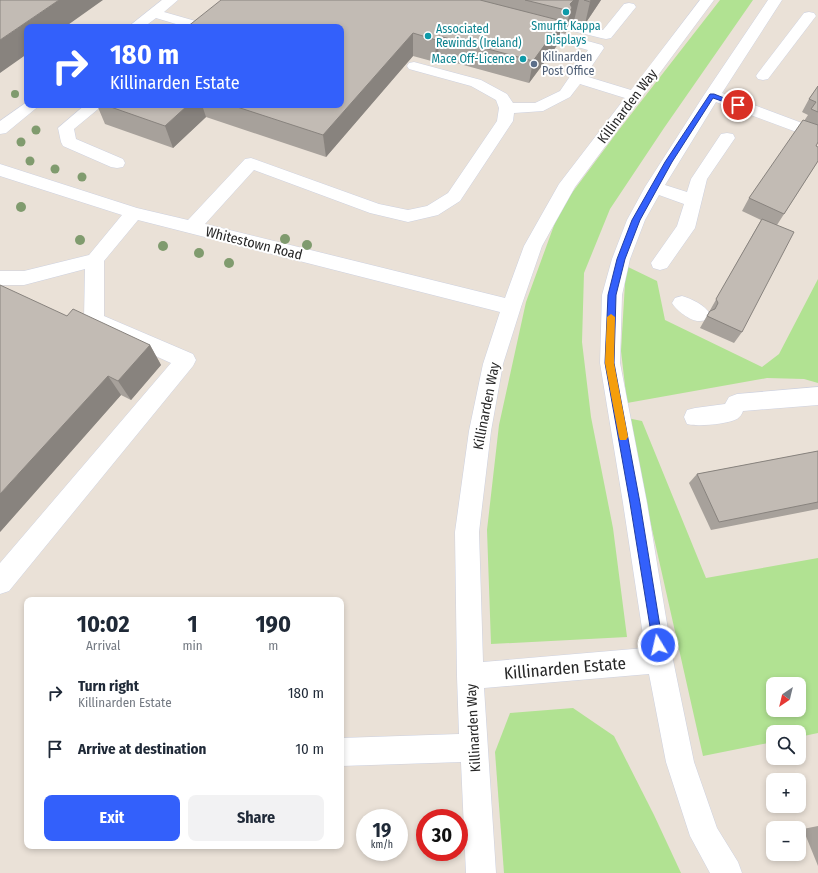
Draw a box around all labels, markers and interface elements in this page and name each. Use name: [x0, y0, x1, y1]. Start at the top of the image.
marker: Smurfit Kappa Displays: [561, 7, 571, 17]
place label: Smurfit Kappa Displays: [531, 19, 601, 47]
place label: Associated Rewinds (Ireland): [436, 22, 522, 50]
marker: Associated Rewinds (Ireland): [423, 31, 433, 41]
text: 180 m: [110, 38, 179, 71]
icon: right: [44, 40, 96, 92]
place label: Kilinarden Post Office: [542, 50, 594, 78]
place label: Mace Off-Licence: [432, 52, 515, 66]
marker: Mace Off-Licence: [518, 54, 528, 64]
marker: Kilinarden Post Office: [529, 59, 539, 69]
street label: Killinarden Way: [594, 65, 661, 147]
text: Killinarden Estate: [110, 72, 240, 94]
pin: [721, 88, 755, 122]
icon: arrive: [727, 94, 749, 116]
street label: Whitestown Road: [204, 223, 304, 264]
street label: Killinarden Way: [470, 360, 503, 451]
text: 10:02: [77, 610, 130, 638]
text: 1: [187, 610, 198, 638]
text: 190: [255, 610, 291, 638]
position arrow: [637, 624, 679, 666]
text: Arrival: [86, 638, 120, 653]
text: min: [182, 638, 203, 653]
text: m: [268, 638, 278, 653]
street label: Killinarden Estate: [503, 653, 627, 684]
text: Turn right: [78, 677, 139, 695]
north arrow: [766, 677, 806, 717]
map controls: [766, 677, 806, 861]
icon: right: [44, 682, 66, 704]
street label: Killinarden Way: [463, 683, 484, 773]
text: 180 m: [288, 684, 324, 702]
text: Killinarden Estate: [78, 695, 172, 710]
button: search: [766, 725, 806, 765]
icon: arrive: [44, 738, 66, 760]
text: Arrive at destination: [78, 740, 206, 758]
text: 10 m: [295, 740, 324, 758]
button: +: [766, 773, 806, 813]
button: Exit: [44, 795, 180, 841]
button: Share: [188, 795, 324, 841]
speed limit sign: 30: [416, 809, 468, 861]
text: 19: [373, 818, 391, 842]
button: −: [766, 821, 806, 861]
text: km/h: [371, 839, 393, 851]

